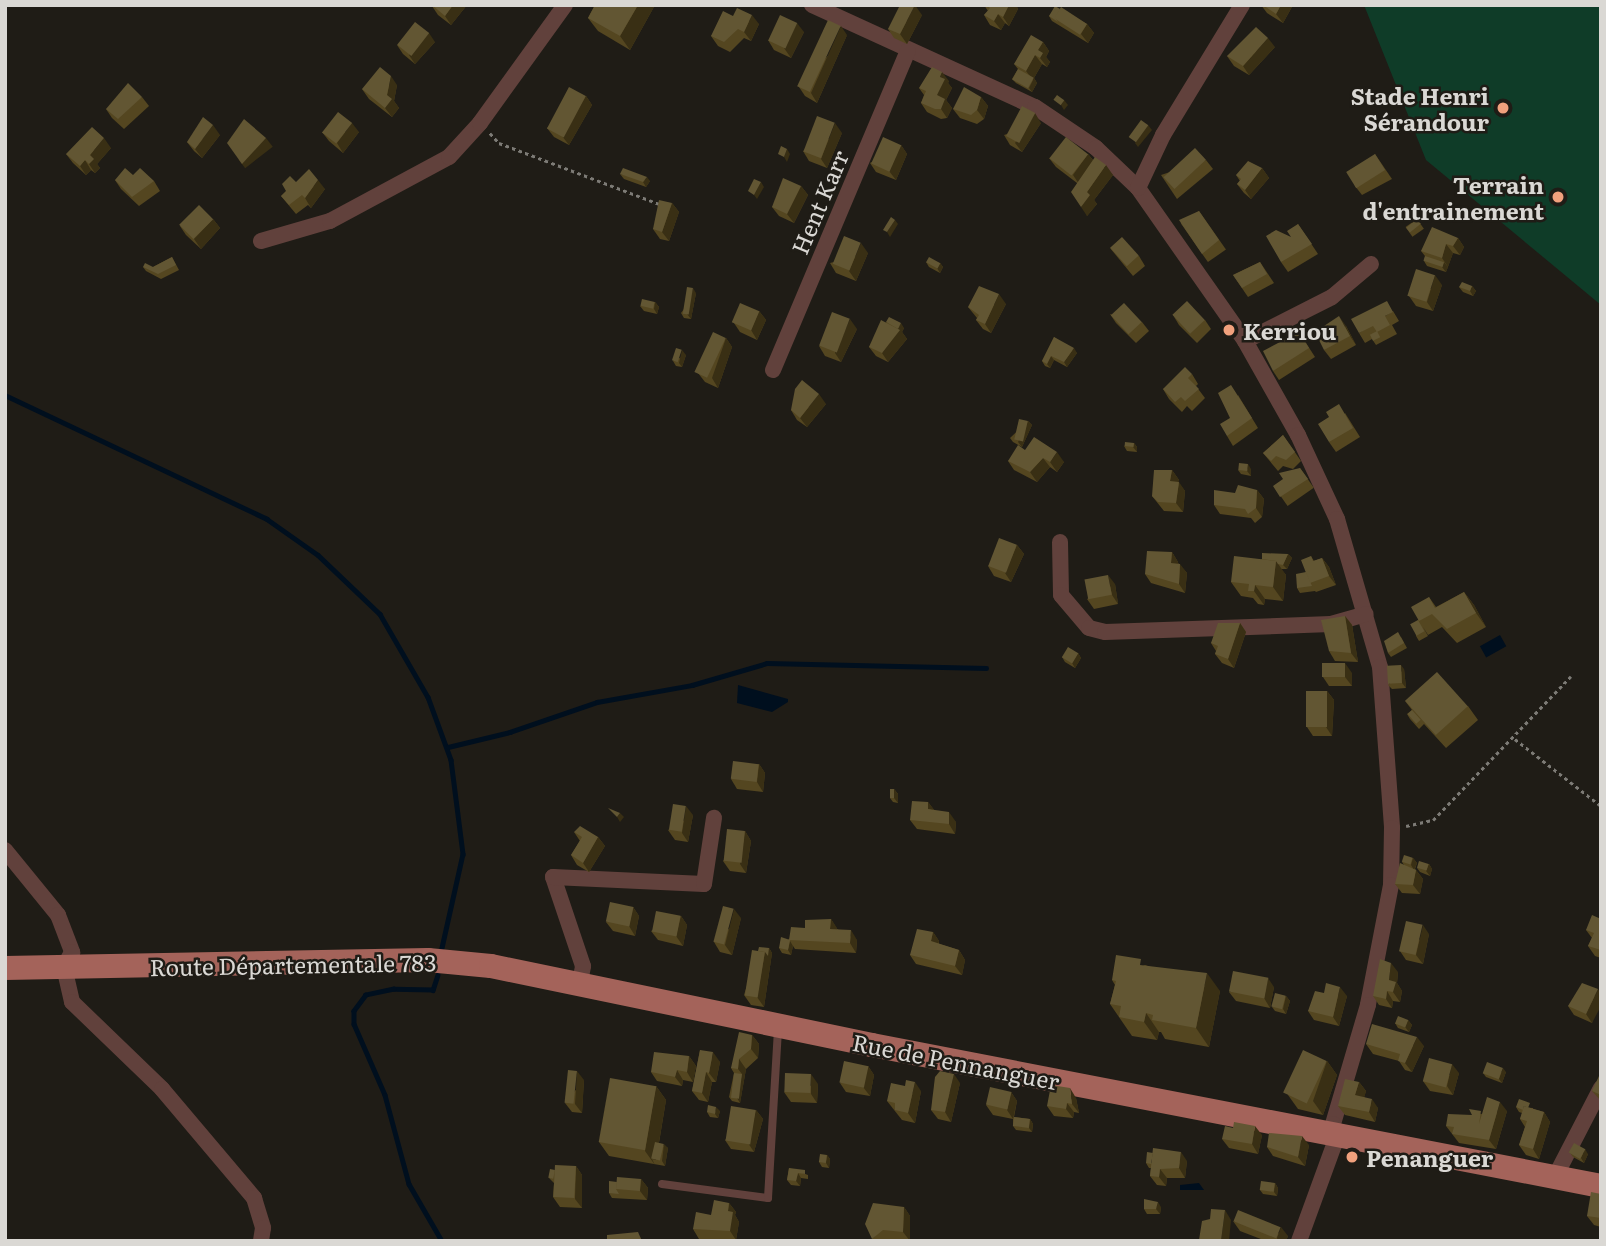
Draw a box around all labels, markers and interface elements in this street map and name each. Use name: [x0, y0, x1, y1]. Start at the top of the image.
place label: Stade Henri Sérandour: [1351, 81, 1489, 135]
marker: Stade Henri Sérandour: [1495, 100, 1511, 116]
street label: Hent Karr: [785, 146, 853, 258]
place label: Terrain d'entrainement: [1362, 170, 1544, 224]
marker: Terrain d'entrainement: [1550, 189, 1566, 205]
place label: Kerriou: [1243, 316, 1336, 344]
marker: Kerriou: [1221, 322, 1237, 338]
street label: Route Départementale 783: [149, 948, 437, 980]
street label: Rue de Pennanguer: [850, 1027, 1062, 1095]
place label: Penanguer: [1366, 1143, 1493, 1171]
marker: Penanguer: [1344, 1149, 1360, 1165]

